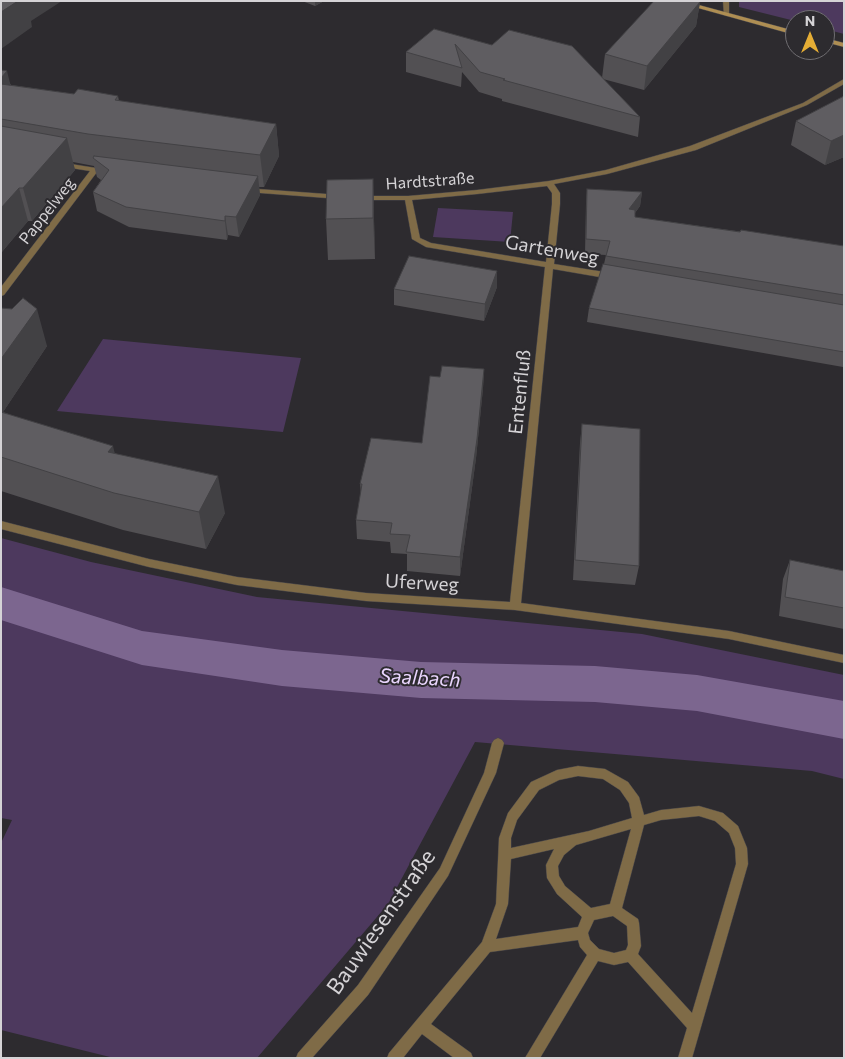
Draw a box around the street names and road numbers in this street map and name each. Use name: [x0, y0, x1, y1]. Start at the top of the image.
street label: Hardtstraße: [385, 168, 475, 194]
street label: Pappelweg: [15, 174, 79, 248]
street label: Gartenweg: [503, 231, 601, 269]
street label: Entenfluß: [504, 348, 536, 436]
street label: Uferweg: [385, 570, 459, 596]
street label: Bauwiesenstraße: [321, 844, 441, 1000]

